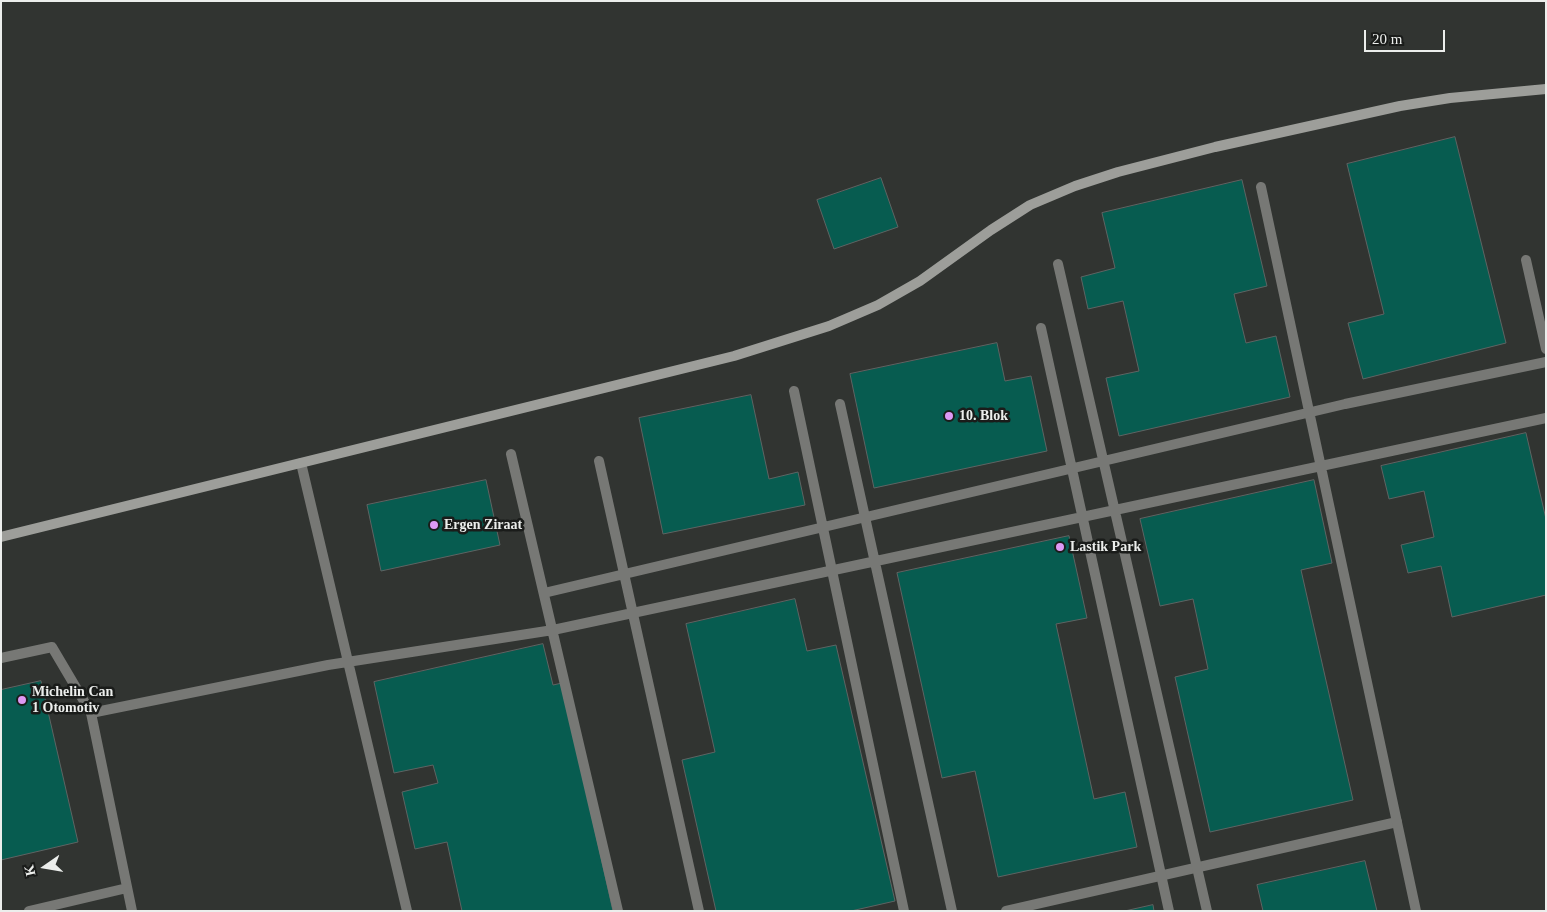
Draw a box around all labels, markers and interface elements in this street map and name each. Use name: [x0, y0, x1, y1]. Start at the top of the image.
scale bar: [1367, 20, 1448, 52]
text: 20 m: [1372, 31, 1402, 47]
place label: 10. Blok: [959, 408, 1008, 424]
marker: 10. Blok: [943, 410, 955, 422]
place label: Ergen Ziraat: [444, 517, 522, 533]
marker: Ergen Ziraat: [428, 519, 440, 531]
place label: Lastik Park: [1070, 539, 1141, 555]
marker: Lastik Park: [1054, 541, 1066, 553]
place label: Michelin Can 1 Otomotiv: [32, 684, 113, 716]
marker: Michelin Can 1 Otomotiv: [16, 694, 28, 706]
north arrow: [20, 842, 70, 892]
text: K: [21, 864, 38, 877]

